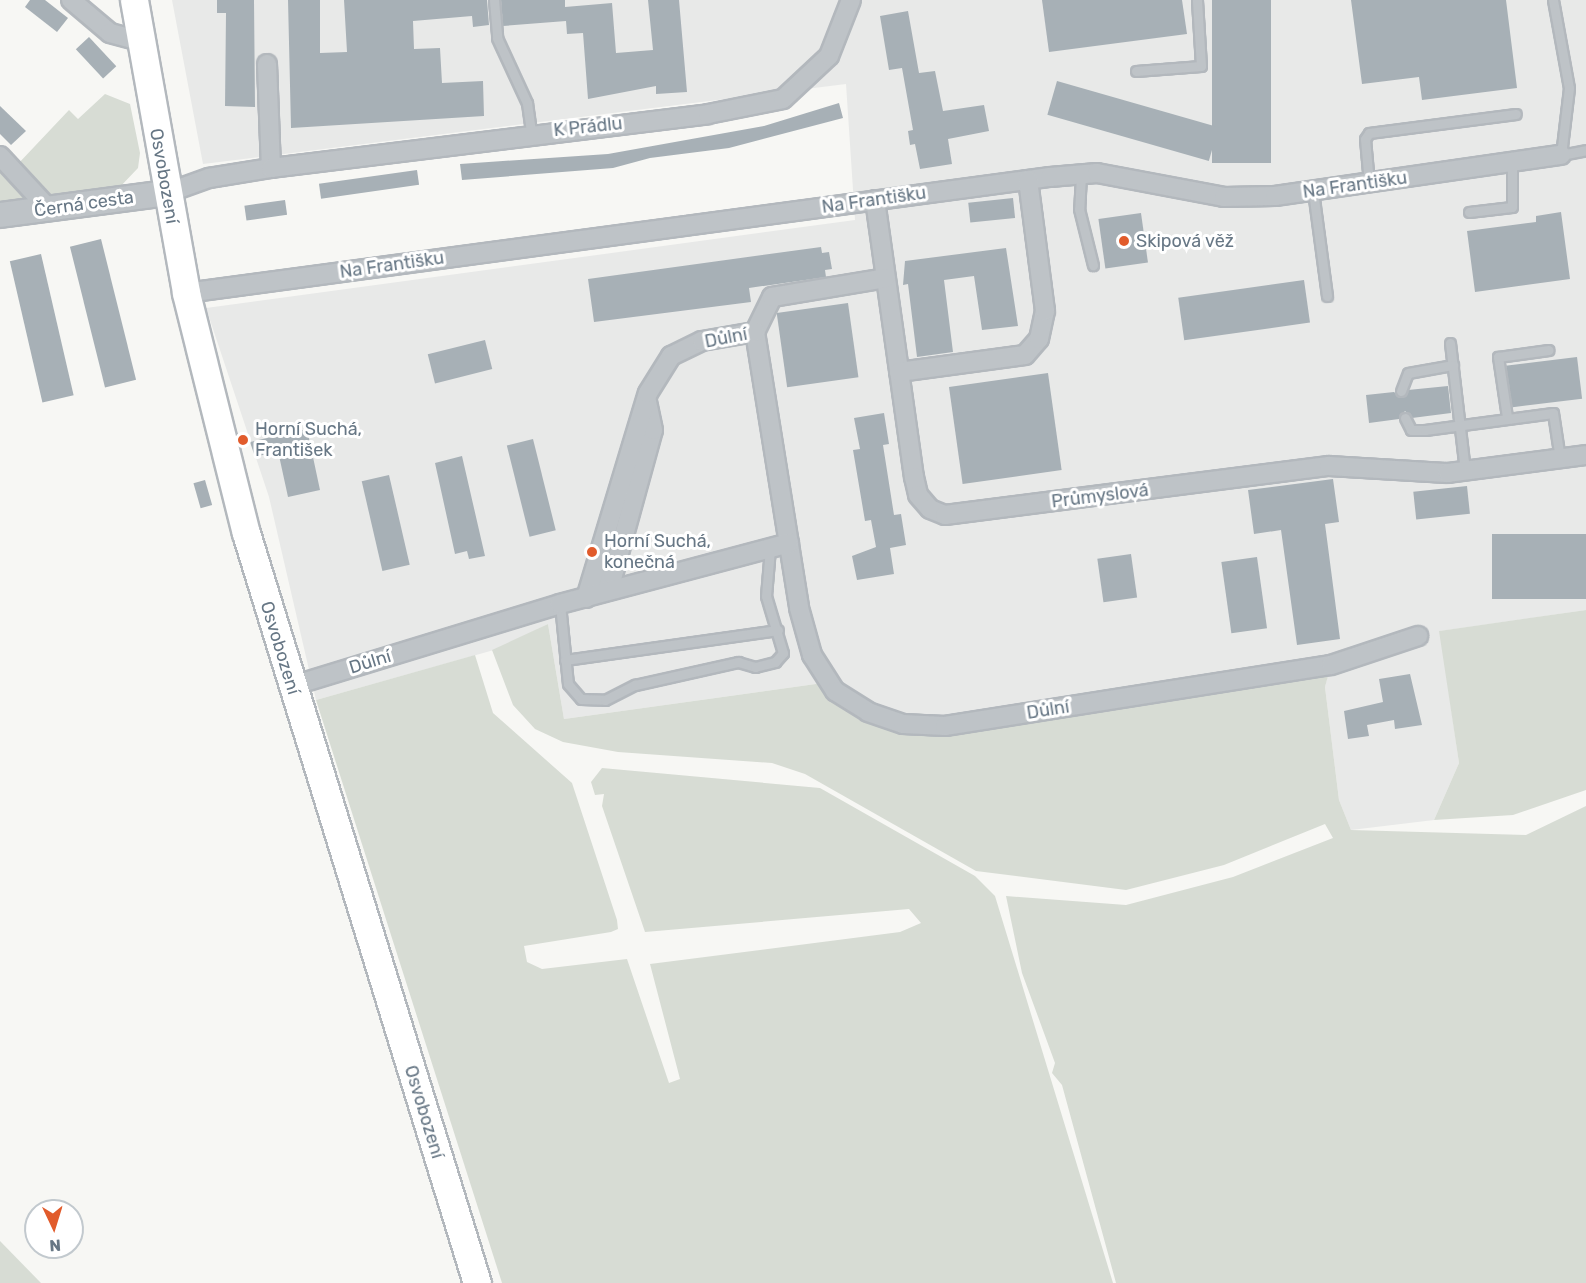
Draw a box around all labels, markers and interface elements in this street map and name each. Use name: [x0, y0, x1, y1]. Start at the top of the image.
street label: K Prádlu: [552, 113, 624, 141]
street label: Osvobození: [145, 127, 183, 225]
street label: Na Františku: [1301, 167, 1409, 203]
street label: Na Františku: [820, 182, 928, 218]
street label: Černá cesta: [33, 186, 135, 222]
place label: Skipová věž: [1136, 230, 1234, 252]
marker: Skipová věž: [1117, 234, 1131, 248]
street label: Na Františku: [338, 247, 446, 283]
street label: Důlní: [703, 323, 749, 353]
place label: Horní Suchá, František: [255, 419, 362, 462]
marker: Horní Suchá, František: [236, 433, 250, 447]
street label: Průmyslová: [1050, 479, 1150, 513]
place label: Horní Suchá, konečná: [604, 531, 711, 574]
marker: Horní Suchá, konečná: [585, 545, 599, 559]
street label: Osvobození: [256, 599, 304, 697]
street label: Důlní: [346, 645, 394, 679]
street label: Důlní: [1025, 696, 1071, 724]
street label: Osvobození: [400, 1063, 448, 1161]
north arrow: [24, 1199, 84, 1259]
text: N: [49, 1236, 62, 1255]

